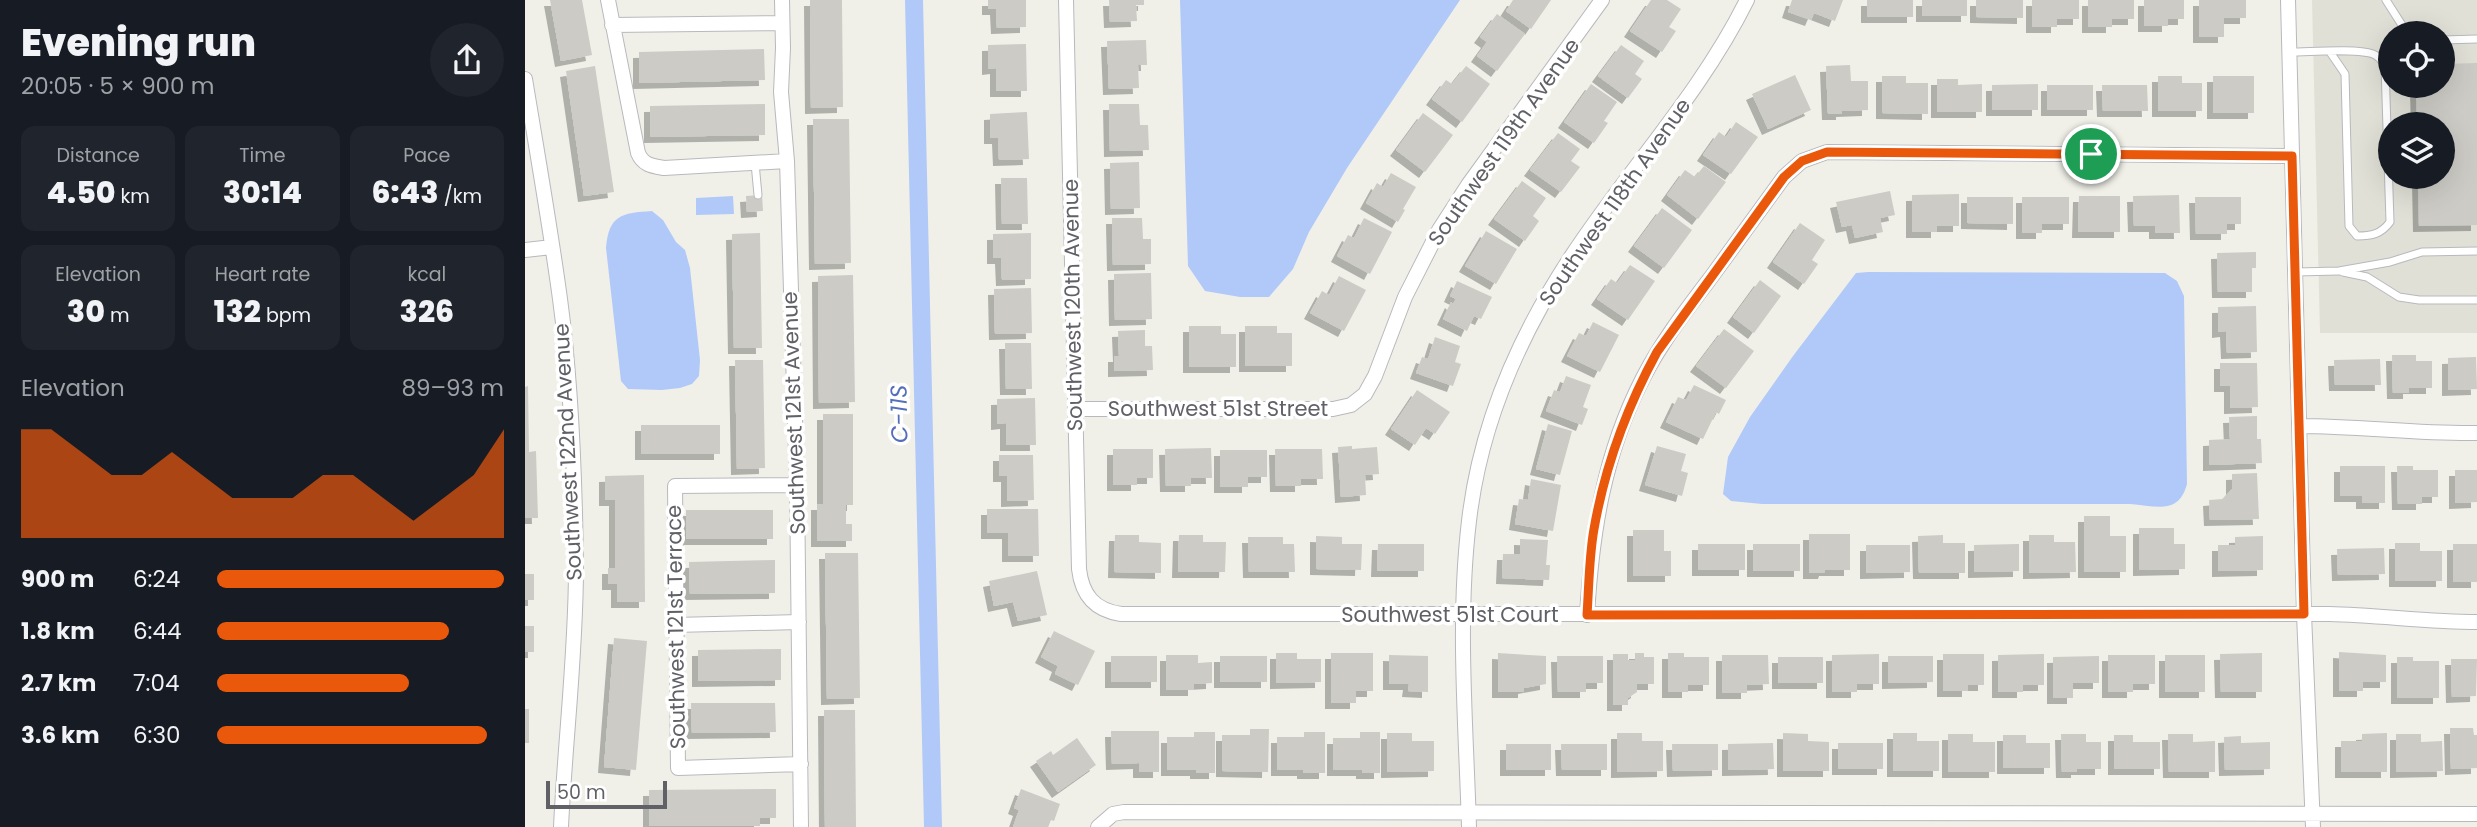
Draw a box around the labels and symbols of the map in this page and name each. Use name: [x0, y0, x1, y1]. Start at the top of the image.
street label: Southwest 119th Avenue: [1421, 32, 1586, 251]
street label: Southwest 118th Avenue: [1532, 92, 1697, 311]
pin: [2061, 124, 2121, 184]
street label: Southwest 120th Avenue: [1056, 179, 1089, 431]
street label: Southwest 121st Avenue: [775, 291, 812, 535]
street label: Southwest 122nd Avenue: [546, 323, 589, 581]
water label: C-11S: [882, 384, 916, 444]
street label: Southwest 51st Street: [1108, 394, 1328, 423]
street label: Southwest 121st Terrace: [659, 505, 692, 749]
street label: Southwest 51st Court: [1341, 600, 1559, 629]
scale bar: [546, 778, 667, 810]

